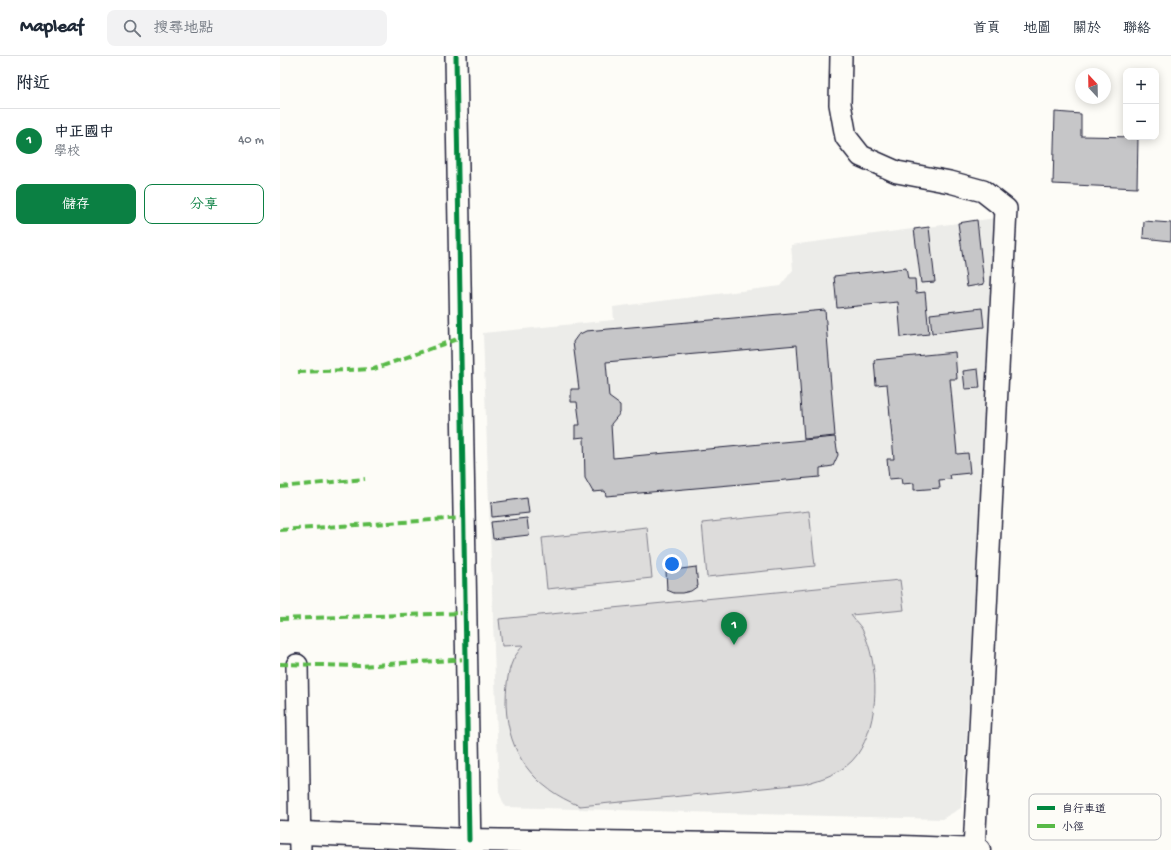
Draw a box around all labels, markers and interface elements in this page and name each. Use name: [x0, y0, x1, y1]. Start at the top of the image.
search box: [107, 10, 387, 46]
text: Mapleaf: [20, 16, 83, 39]
icon: search: [121, 17, 143, 39]
text: 搜尋地點: [153, 20, 213, 38]
text: 首頁: [973, 21, 1001, 38]
text: 地圖: [1023, 21, 1051, 38]
text: 關於: [1073, 21, 1101, 38]
text: 聯絡: [1123, 21, 1151, 38]
north arrow: [1075, 68, 1111, 104]
map controls: [1123, 68, 1159, 140]
button: +: [1123, 68, 1159, 104]
text: 附近: [16, 75, 50, 95]
button: −: [1123, 104, 1159, 140]
text: 中正國中: [54, 124, 114, 142]
text: 1: [26, 133, 32, 148]
text: 40 m: [238, 133, 264, 148]
text: 學校: [54, 145, 80, 160]
button: 儲存: [16, 184, 136, 224]
button: 分享: [144, 184, 264, 224]
your location: [662, 554, 682, 574]
pin: 1: [721, 612, 747, 645]
legend: [1029, 794, 1161, 840]
text: 自行車道: [1062, 803, 1106, 816]
text: 小徑: [1062, 821, 1084, 834]

